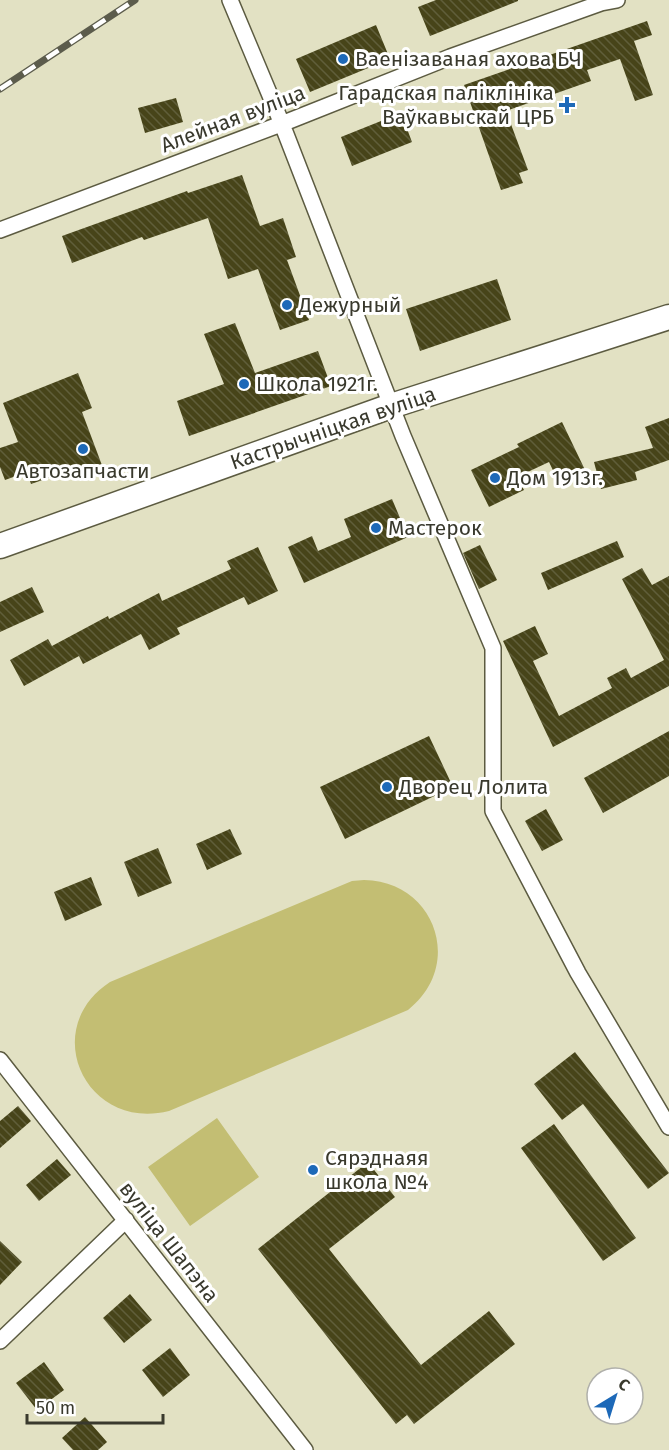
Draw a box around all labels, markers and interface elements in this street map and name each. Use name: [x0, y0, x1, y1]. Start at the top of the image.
place label: Ваенізаваная ахова БЧ: [355, 46, 582, 72]
marker: Ваенізаваная ахова БЧ: [336, 52, 350, 66]
street label: Алейная вуліца: [157, 80, 309, 158]
place label: Гарадская паліклініка Ваўкавыскай ЦРБ: [338, 80, 554, 130]
marker: Гарадская паліклініка Ваўкавыскай ЦРБ: [558, 96, 576, 114]
place label: Дежурный: [298, 292, 401, 318]
marker: Дежурный: [280, 298, 294, 312]
place label: Школа 1921г.: [256, 371, 378, 397]
marker: Школа 1921г.: [237, 377, 251, 391]
street label: Кастрычніцкая вуліца: [227, 381, 439, 475]
marker: Автозапчасти: [76, 442, 90, 456]
place label: Автозапчасти: [16, 458, 150, 484]
place label: Дом 1913г.: [506, 465, 603, 491]
marker: Дом 1913г.: [488, 471, 502, 485]
place label: Мастерок: [388, 515, 482, 541]
marker: Мастерок: [369, 521, 383, 535]
place label: Дворец Лолита: [398, 774, 548, 800]
marker: Дворец Лолита: [380, 780, 394, 794]
place label: Сярэднаяя школа №4: [325, 1145, 429, 1195]
marker: Сярэднаяя школа №4: [306, 1163, 320, 1177]
street label: вуліца Шапэна: [114, 1176, 224, 1308]
north arrow: [585, 1366, 645, 1426]
text: С: [614, 1374, 634, 1395]
scale bar: [27, 1387, 164, 1425]
text: 50 m: [36, 1397, 75, 1419]

